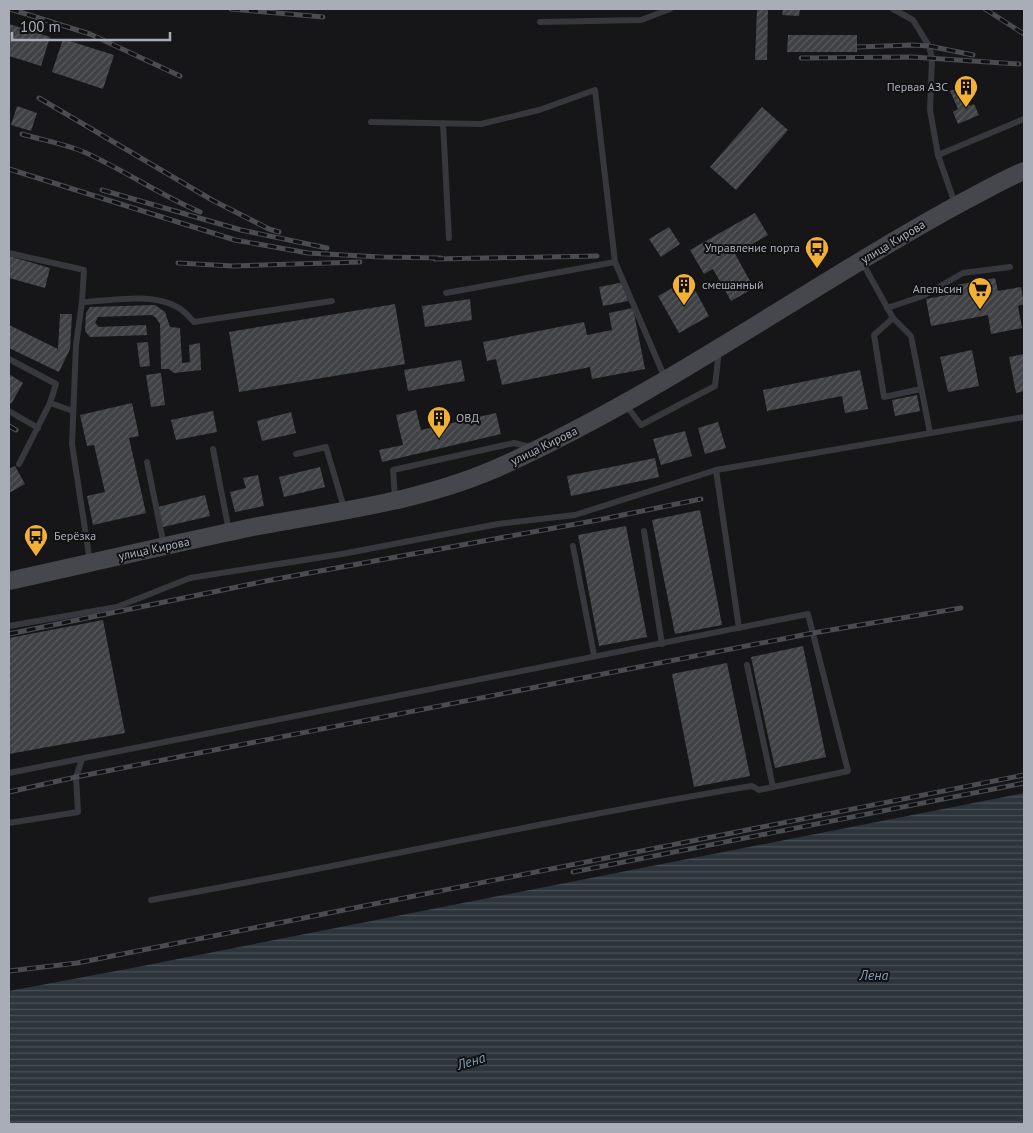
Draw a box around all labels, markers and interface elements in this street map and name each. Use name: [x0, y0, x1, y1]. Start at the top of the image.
scale bar: [12, 10, 170, 42]
text: 100 m: [20, 17, 61, 36]
building icon: Первая АЗС: [953, 74, 979, 108]
place label: Первая АЗС: [887, 79, 948, 94]
street label: улица Кирова: [858, 216, 928, 267]
bus stop icon: Управление порта: [804, 235, 830, 269]
place label: Управление порта: [705, 240, 800, 255]
building icon: смешанный: [671, 272, 697, 306]
supermarket icon: Апельсин: [967, 276, 993, 310]
place label: смешанный: [702, 277, 763, 292]
place label: Апельсин: [913, 281, 962, 296]
building icon: ОВД: [426, 405, 452, 439]
place label: ОВД: [456, 410, 479, 425]
street label: улица Кирова: [508, 423, 580, 468]
bus stop icon: Берёзка: [23, 523, 49, 557]
place label: Берёзка: [54, 528, 96, 543]
street label: улица Кирова: [117, 534, 191, 563]
water label: Лена: [859, 966, 889, 984]
water label: Лена: [454, 1048, 488, 1074]

